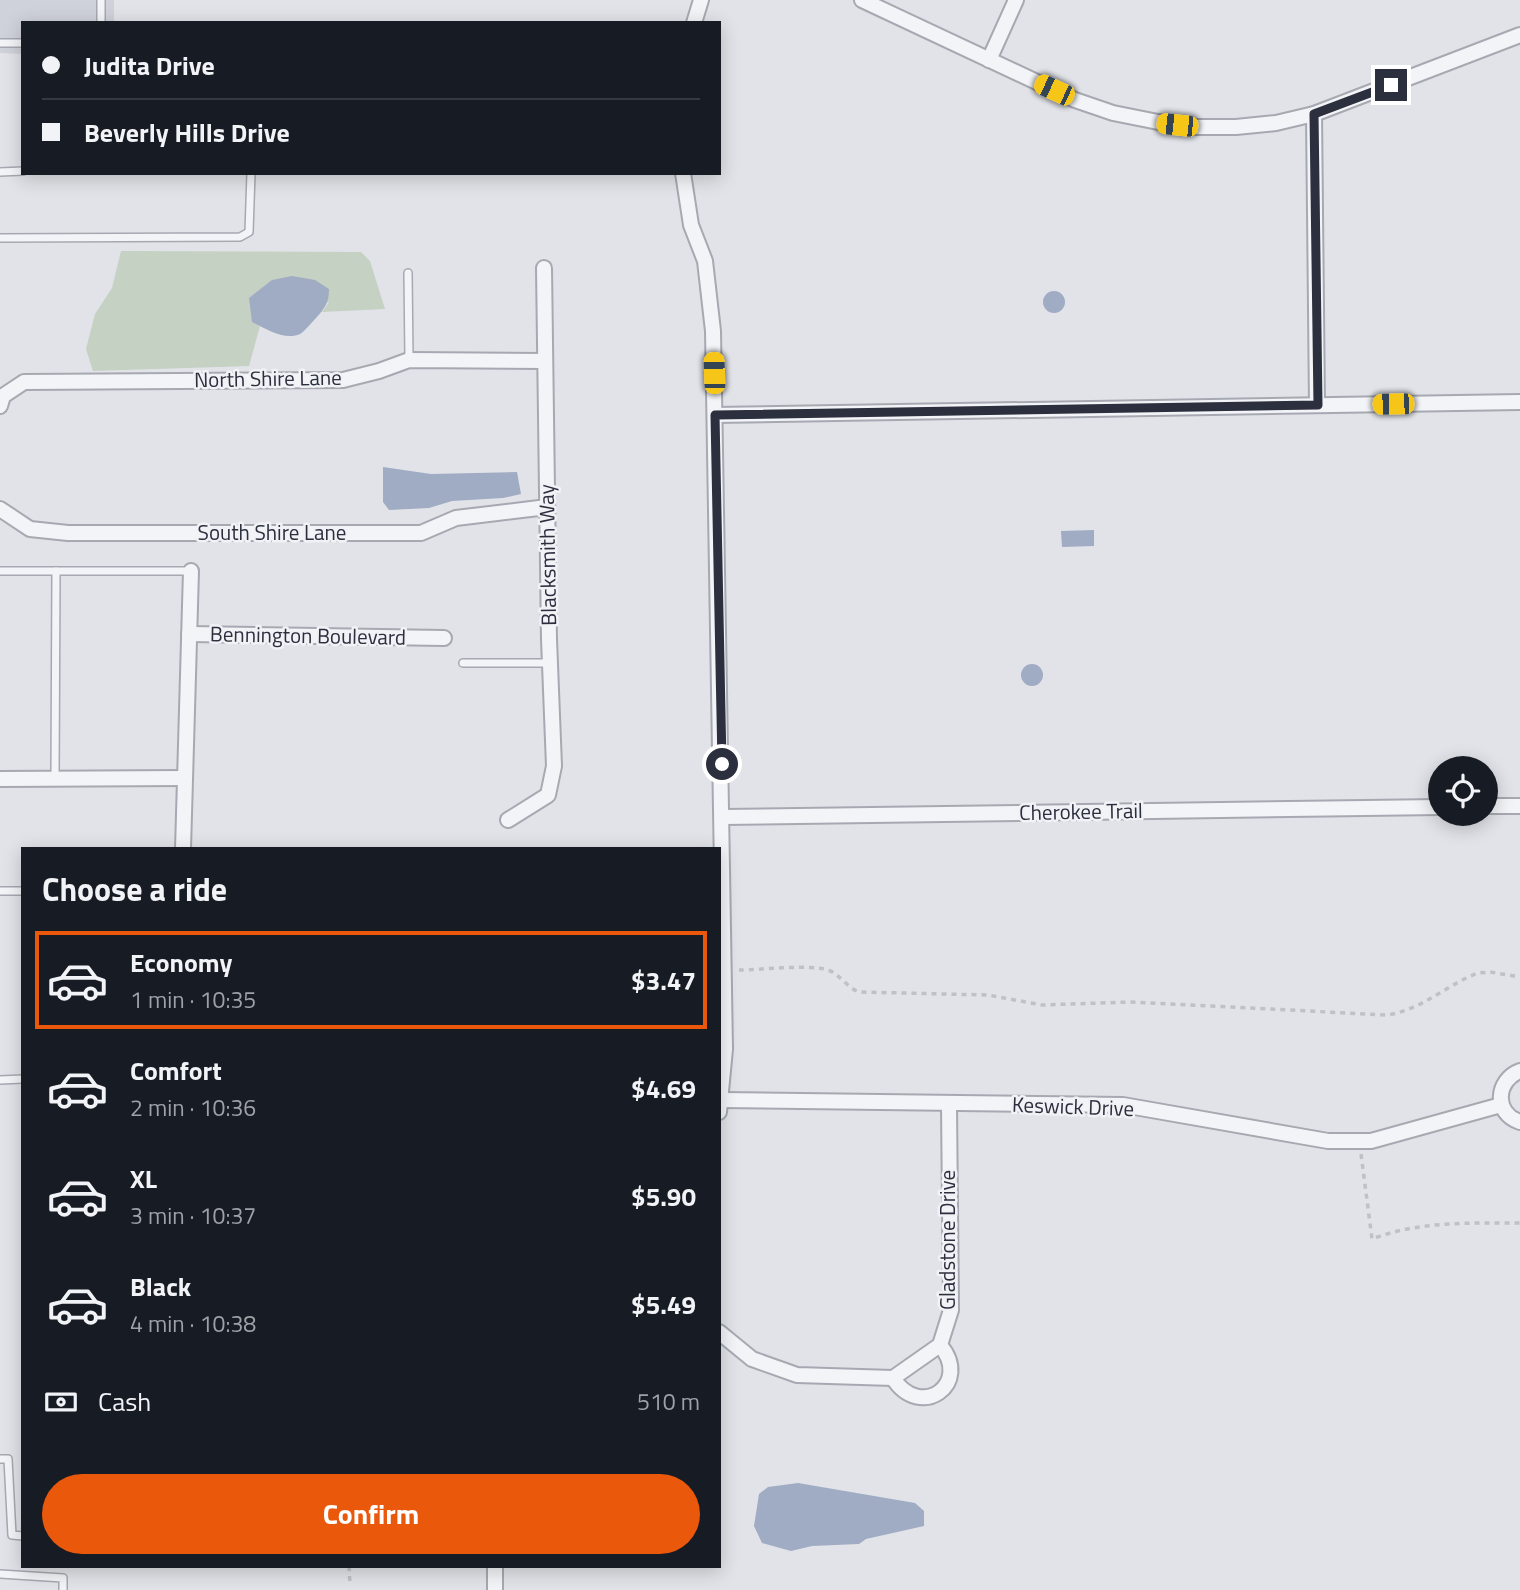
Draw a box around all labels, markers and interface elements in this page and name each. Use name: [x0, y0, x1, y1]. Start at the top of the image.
text: Judita Drive: [84, 46, 215, 85]
route end: [1375, 69, 1407, 101]
car: [1031, 72, 1078, 108]
car: [1156, 112, 1199, 138]
text: Beverly Hills Drive: [84, 113, 290, 152]
car: [703, 352, 726, 394]
street label: North Shire Lane: [194, 361, 342, 395]
car: [1372, 393, 1415, 415]
street label: Blacksmith Way: [530, 484, 564, 626]
street label: South Shire Lane: [198, 516, 346, 548]
street label: Bennington Boulevard: [210, 617, 406, 653]
route start: [706, 748, 738, 780]
map controls: [1428, 756, 1498, 826]
button: locate: [1428, 756, 1498, 826]
street label: Cherokee Trail: [1019, 794, 1143, 828]
text: Choose a ride: [42, 865, 227, 913]
text: Economy: [130, 943, 232, 982]
icon: car: [46, 949, 109, 1012]
text: $3.47: [631, 961, 696, 1000]
text: 1 min · 10:35: [130, 982, 256, 1017]
text: Comfort: [130, 1051, 222, 1090]
icon: car: [46, 1057, 109, 1120]
text: $4.69: [631, 1069, 696, 1108]
street label: Keswick Drive: [1011, 1088, 1135, 1124]
text: 2 min · 10:36: [130, 1090, 256, 1125]
text: XL: [130, 1159, 157, 1198]
icon: car: [46, 1165, 109, 1228]
street label: Gladstone Drive: [931, 1170, 963, 1310]
text: $5.90: [631, 1177, 696, 1216]
text: 3 min · 10:37: [130, 1198, 256, 1233]
text: Black: [130, 1267, 191, 1306]
icon: car: [46, 1273, 109, 1336]
text: $5.49: [631, 1285, 696, 1324]
text: 4 min · 10:38: [130, 1306, 256, 1341]
text: Cash: [98, 1382, 151, 1421]
icon: cash: [42, 1383, 80, 1421]
text: 510 m: [637, 1384, 700, 1419]
button: Confirm: [42, 1474, 700, 1554]

